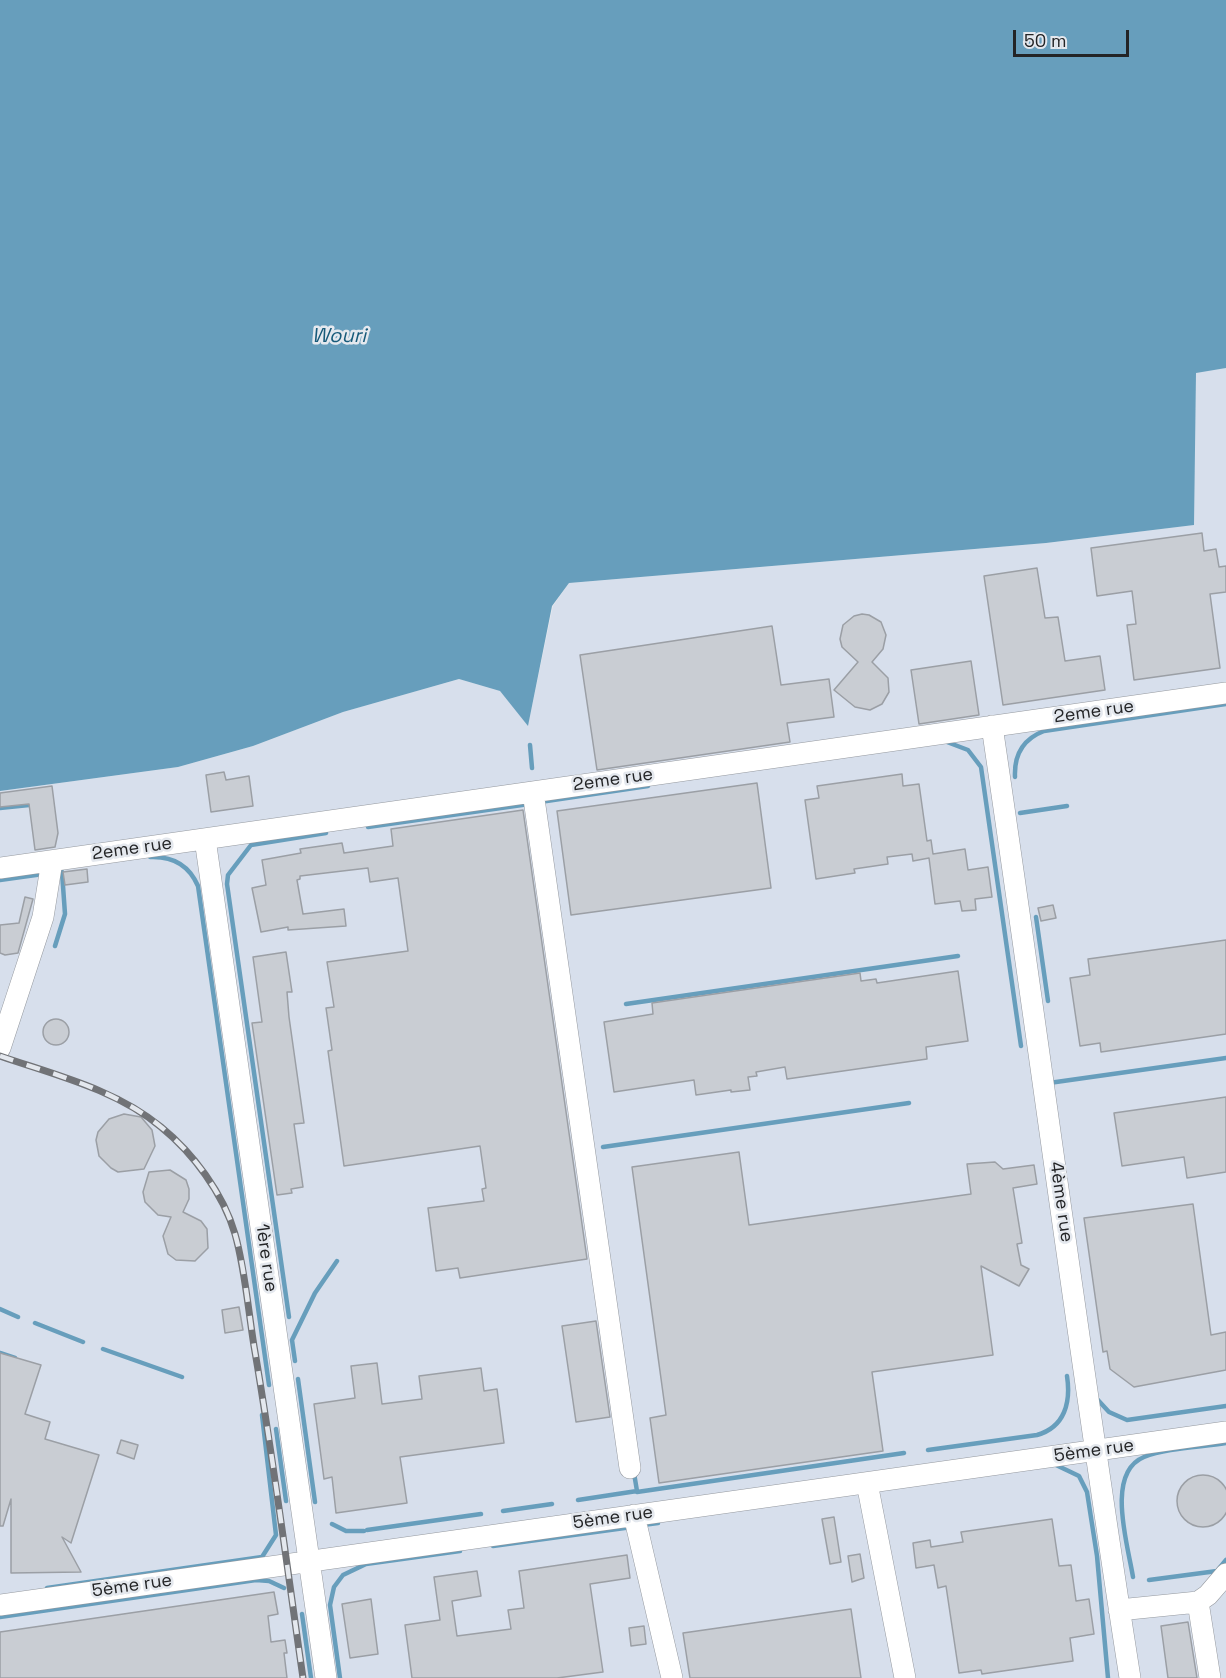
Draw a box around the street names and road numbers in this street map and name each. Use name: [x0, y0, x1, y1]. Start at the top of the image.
street label: 2eme rue: [1053, 696, 1135, 728]
street label: 2eme rue: [572, 764, 654, 796]
street label: 2eme rue: [91, 833, 173, 865]
street label: 4ème rue: [1045, 1160, 1077, 1244]
street label: 1ère rue: [251, 1223, 281, 1293]
street label: 5ème rue: [1053, 1435, 1135, 1467]
street label: 5ème rue: [572, 1502, 654, 1534]
street label: 5ème rue: [91, 1570, 173, 1602]

